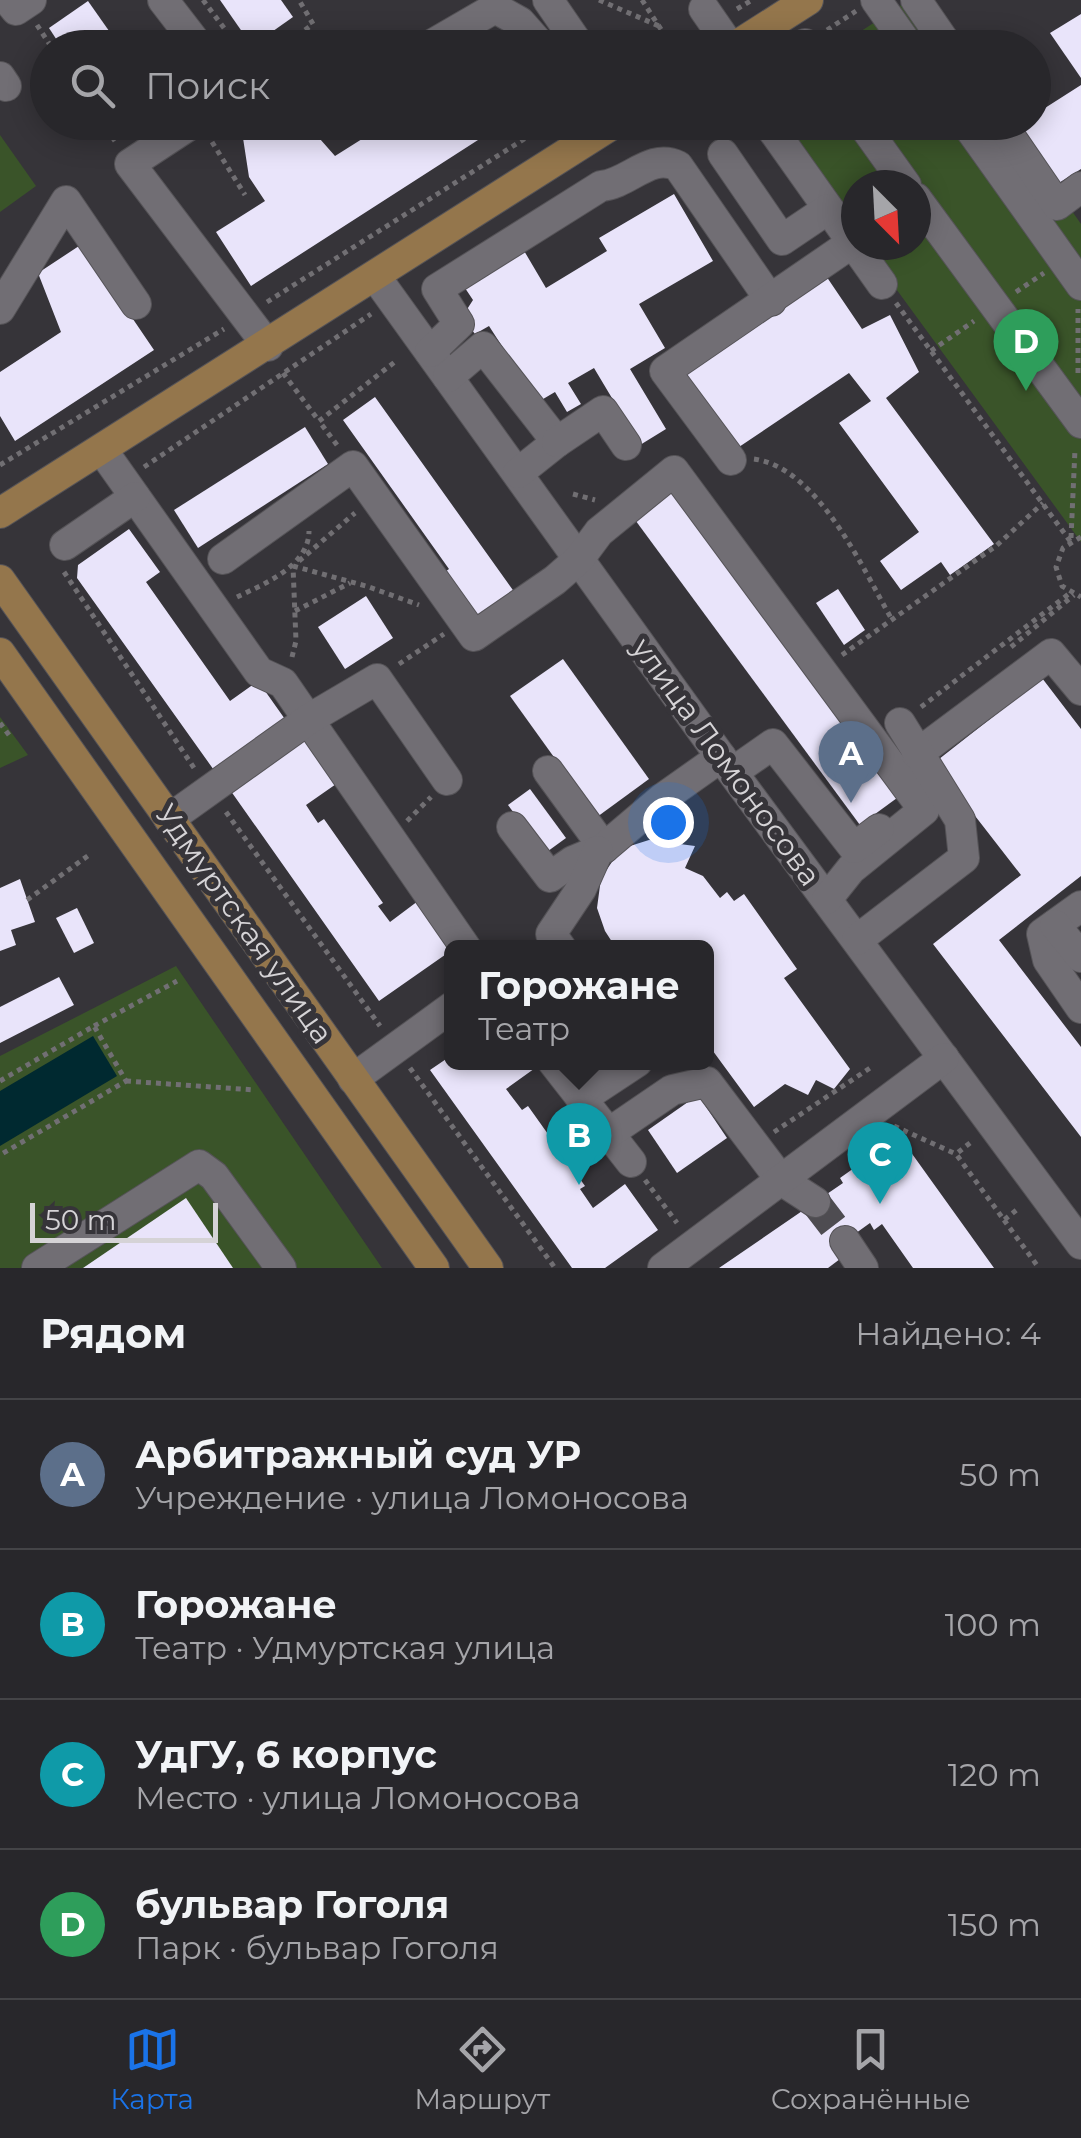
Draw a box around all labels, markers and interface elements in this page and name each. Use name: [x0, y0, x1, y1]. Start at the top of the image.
search box: [30, 30, 1051, 140]
icon: search: [65, 58, 120, 113]
text: Поиск: [145, 62, 270, 109]
north arrow: [841, 170, 931, 260]
pin: D: [994, 308, 1058, 391]
street label: улица Ломоносова: [623, 630, 829, 893]
pin: A: [818, 720, 884, 803]
street label: Удмуртская улица: [148, 797, 341, 1051]
your location: [643, 797, 694, 848]
popup: [444, 940, 714, 1070]
text: Горожане: [478, 962, 680, 1009]
text: Театр: [478, 1009, 570, 1048]
pin: B: [546, 1102, 612, 1185]
pin: C: [848, 1122, 912, 1204]
scale bar: [30, 1198, 218, 1242]
text: 50 m: [45, 1203, 116, 1237]
text: Рядом: [40, 1307, 187, 1359]
text: Найдено: 4: [855, 1314, 1041, 1353]
text: Арбитражный суд УР: [135, 1431, 581, 1478]
text: A: [60, 1455, 85, 1494]
text: 50 m: [959, 1455, 1041, 1494]
text: Учреждение · улица Ломоносова: [135, 1478, 689, 1517]
text: Горожане: [135, 1581, 337, 1628]
text: B: [60, 1605, 85, 1644]
text: 100 m: [945, 1605, 1041, 1644]
text: Театр · Удмуртская улица: [135, 1628, 555, 1667]
text: УдГУ, 6 корпус: [135, 1731, 437, 1778]
text: C: [61, 1755, 84, 1794]
text: 120 m: [948, 1755, 1041, 1794]
text: Место · улица Ломоносова: [135, 1778, 580, 1817]
text: бульвар Гоголя: [135, 1881, 449, 1928]
text: D: [59, 1905, 86, 1944]
text: 150 m: [948, 1905, 1041, 1944]
text: Парк · бульвар Гоголя: [135, 1928, 499, 1967]
tab: Карта: [110, 2022, 194, 2116]
tab: Маршрут: [414, 2022, 550, 2116]
tab: Сохранённые: [771, 2022, 971, 2116]

